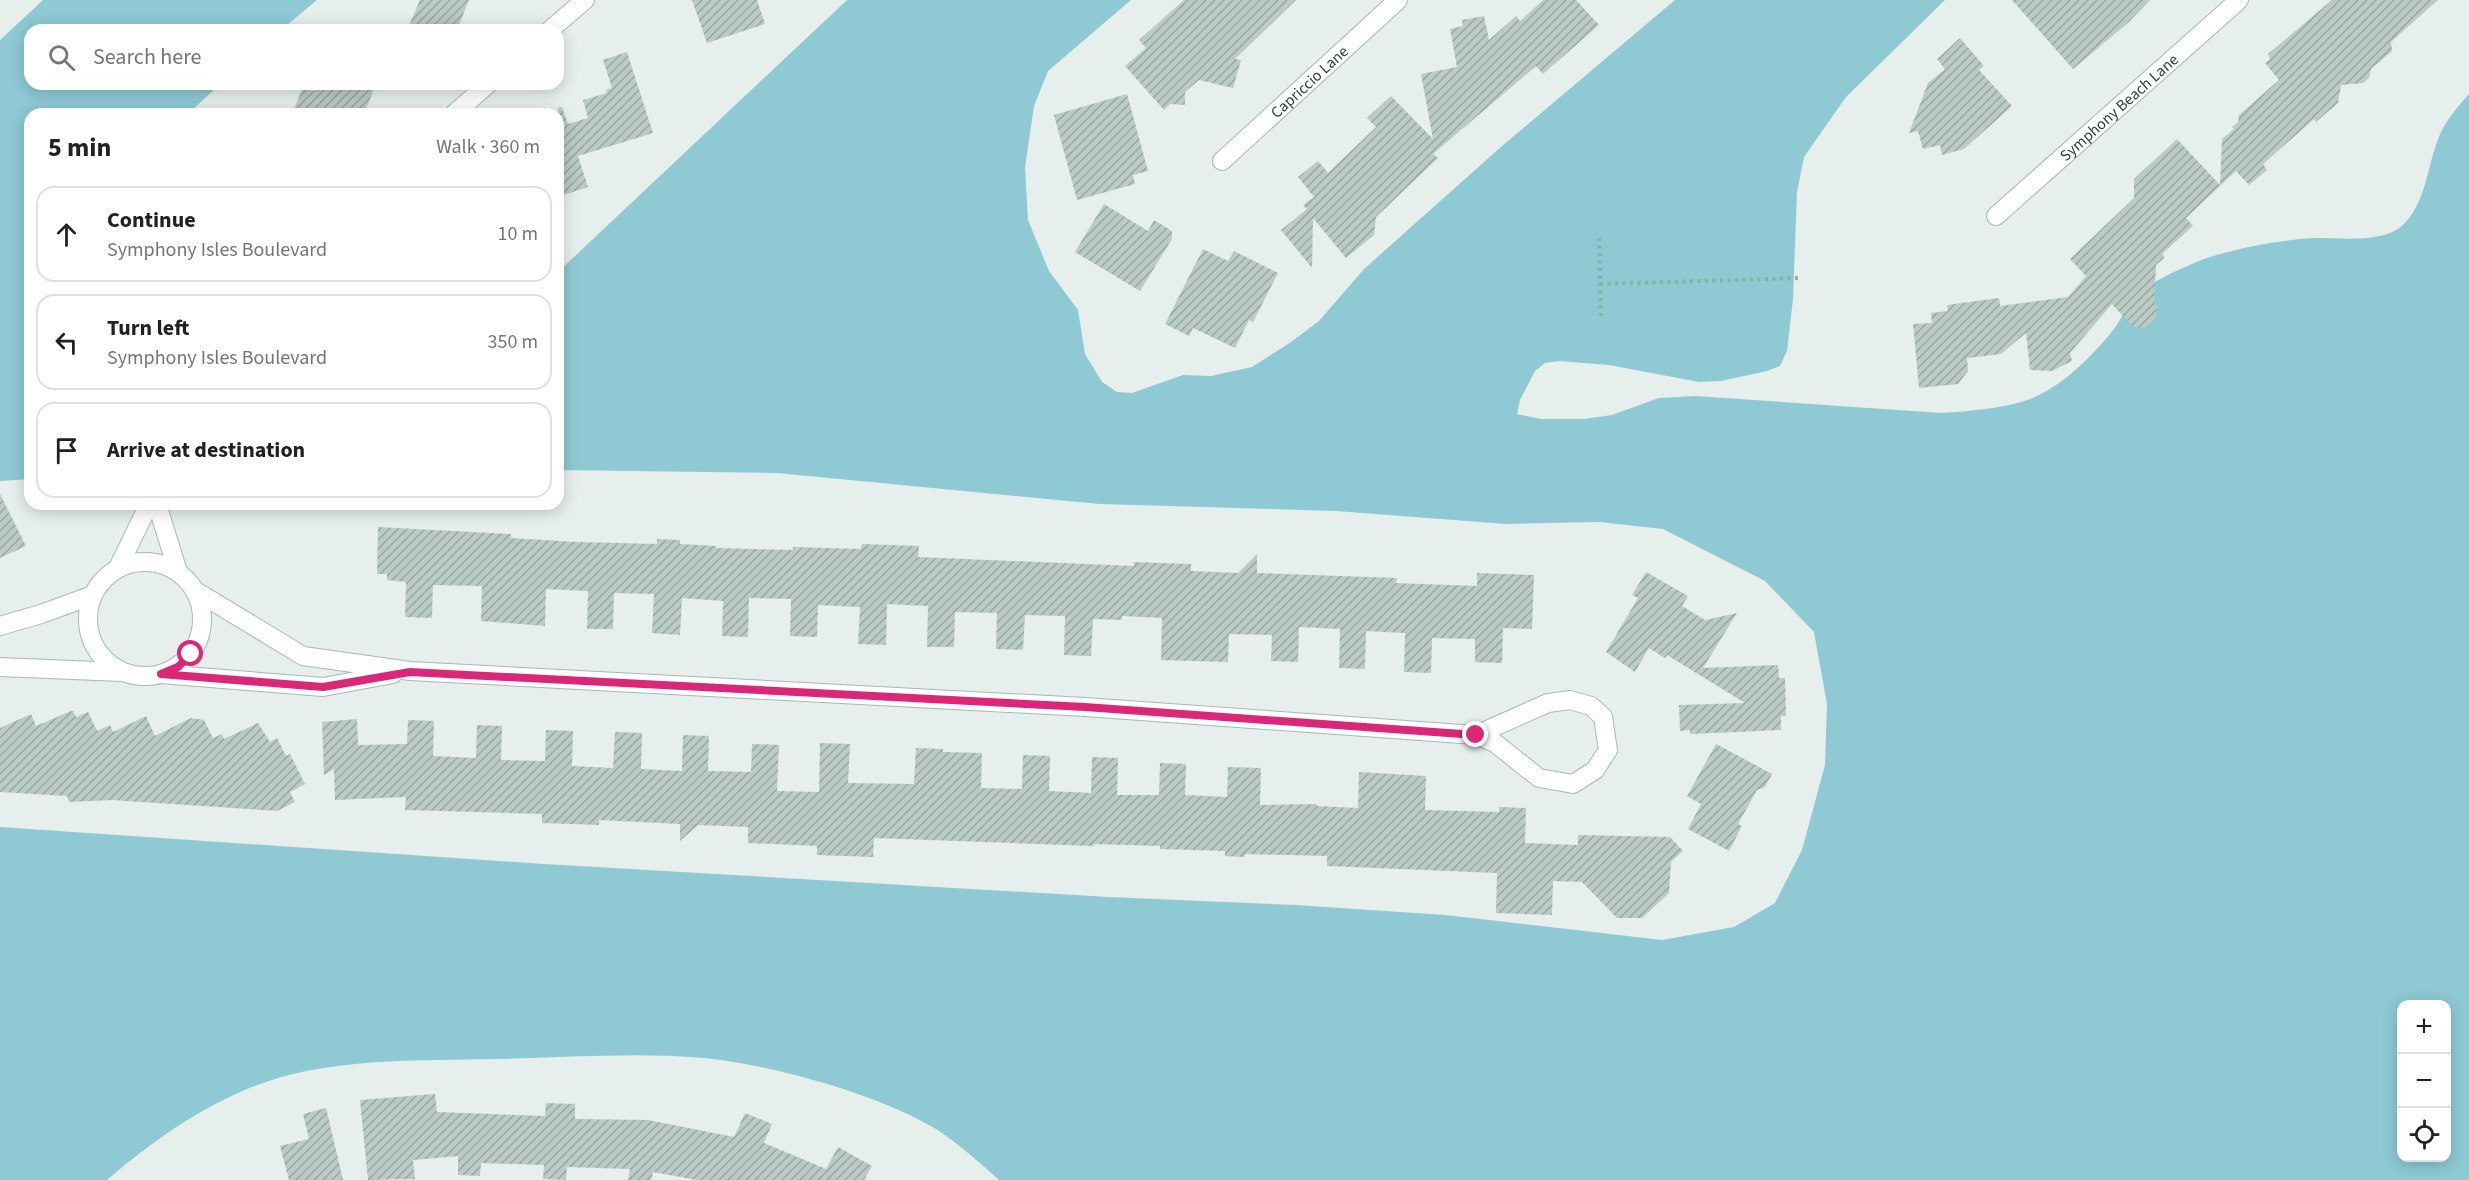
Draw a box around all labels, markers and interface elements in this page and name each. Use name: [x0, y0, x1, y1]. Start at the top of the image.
search box: [24, 24, 564, 90]
icon: search: [45, 41, 78, 74]
text: Search here: [93, 41, 201, 73]
street label: Capriccio Lane: [1266, 41, 1353, 123]
street label: Symphony Beach Lane: [2055, 49, 2183, 167]
text: 5 min: [48, 129, 111, 166]
text: Walk · 360 m: [436, 133, 540, 161]
text: Continue: [107, 204, 196, 236]
icon: ahead: [50, 218, 83, 251]
text: 10 m: [498, 220, 538, 248]
text: Symphony Isles Boulevard: [107, 236, 327, 264]
text: Turn left: [107, 312, 189, 344]
icon: left: [50, 326, 83, 359]
text: 350 m: [488, 328, 538, 356]
text: Symphony Isles Boulevard: [107, 344, 327, 372]
icon: arrive: [50, 434, 83, 467]
text: Arrive at destination: [107, 434, 305, 466]
route start: [177, 640, 203, 666]
route end: [1462, 721, 1488, 747]
map controls: [2397, 1000, 2451, 1162]
button: +: [2397, 1000, 2451, 1054]
button: −: [2397, 1054, 2451, 1108]
button: locate: [2397, 1108, 2451, 1162]

